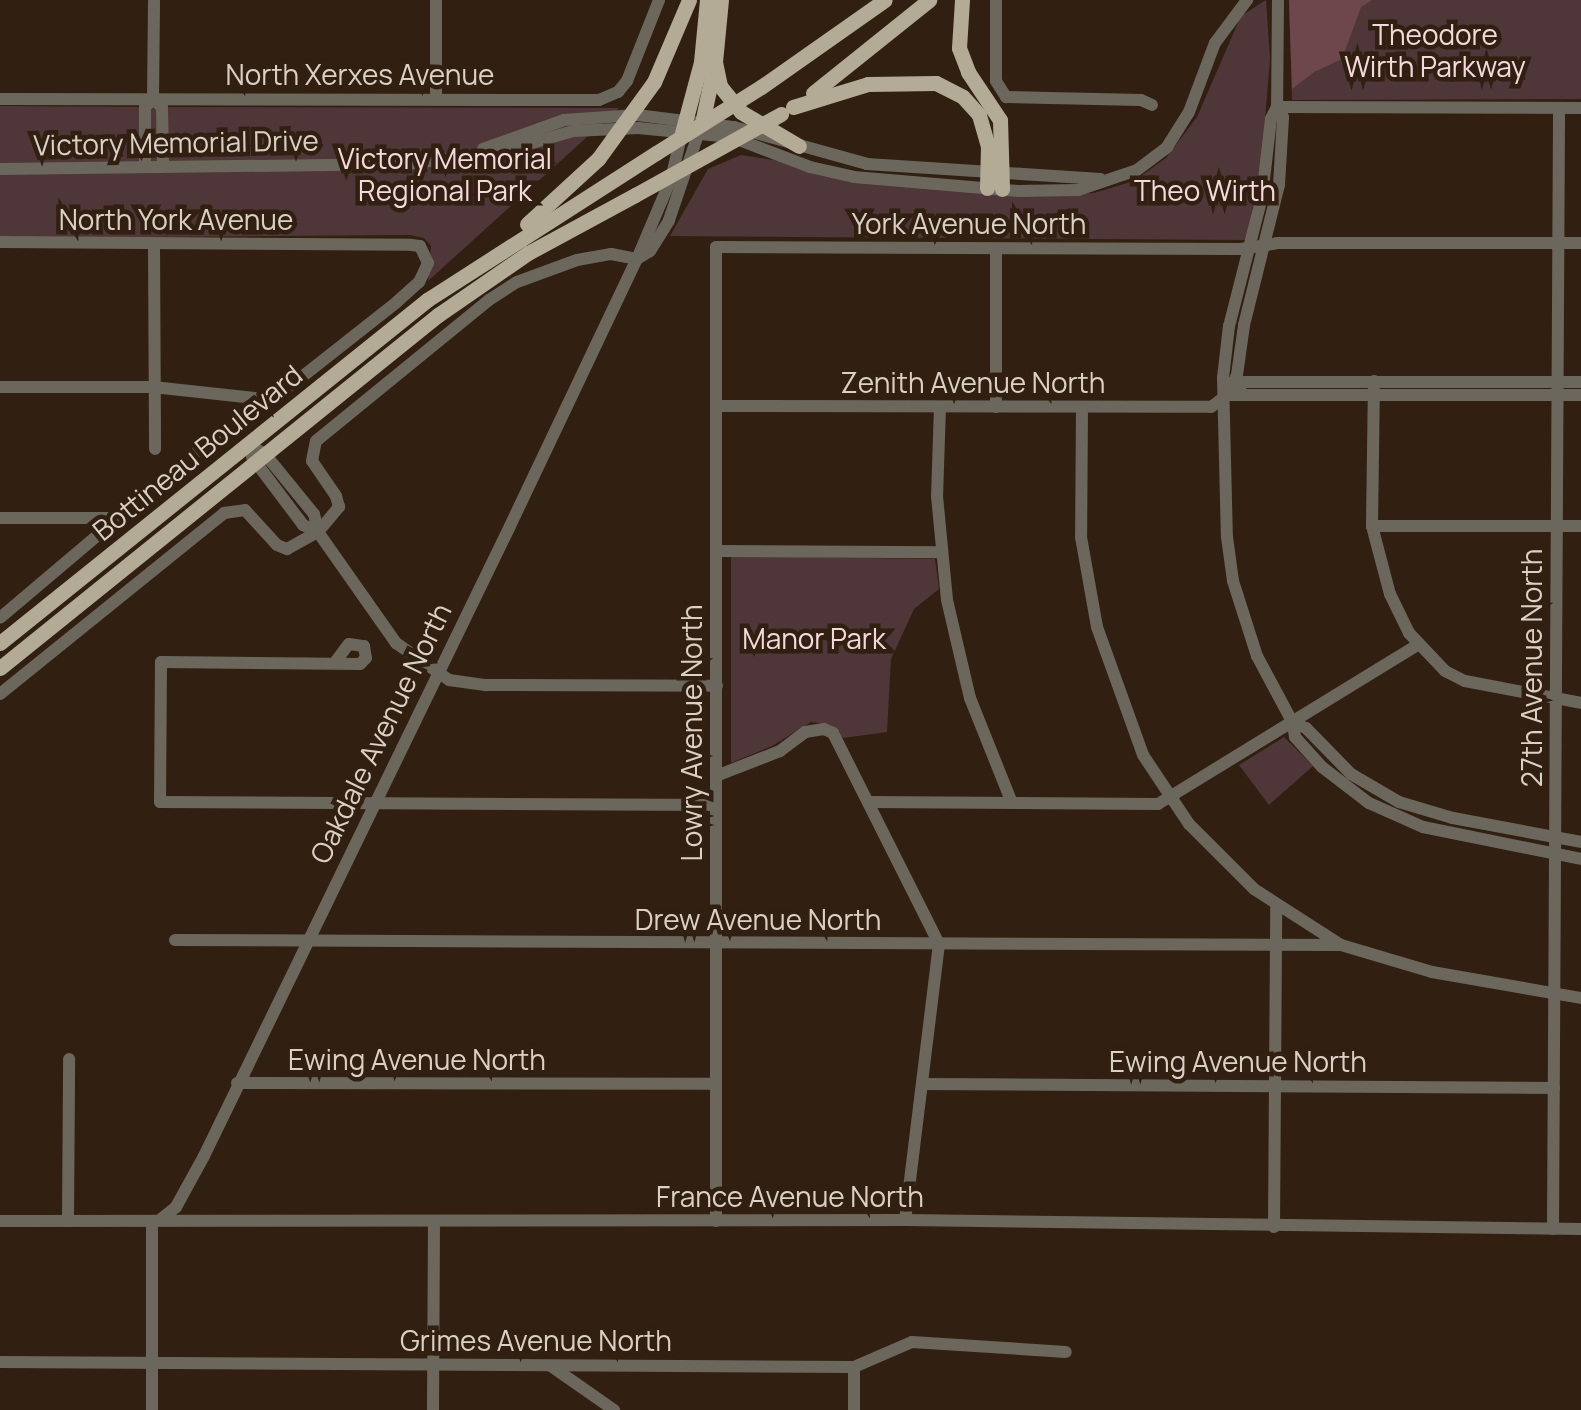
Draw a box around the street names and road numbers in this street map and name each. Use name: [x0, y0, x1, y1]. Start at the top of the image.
street label: North Xerxes Avenue: [226, 57, 494, 91]
street label: Victory Memorial Drive: [33, 123, 319, 161]
street label: North York Avenue: [59, 202, 293, 236]
street label: York Avenue North: [852, 206, 1086, 240]
street label: Bottineau Boulevard: [86, 357, 308, 547]
street label: Zenith Avenue North: [841, 365, 1105, 399]
street label: 27th Avenue North: [1514, 549, 1548, 787]
street label: Oakdale Avenue North: [302, 597, 458, 869]
street label: Lowry Avenue North: [674, 604, 708, 862]
street label: Drew Avenue North: [635, 902, 881, 936]
street label: Ewing Avenue North: [288, 1042, 546, 1076]
street label: Ewing Avenue North: [1109, 1044, 1367, 1078]
street label: France Avenue North: [656, 1179, 924, 1213]
street label: Grimes Avenue North: [400, 1323, 672, 1357]

